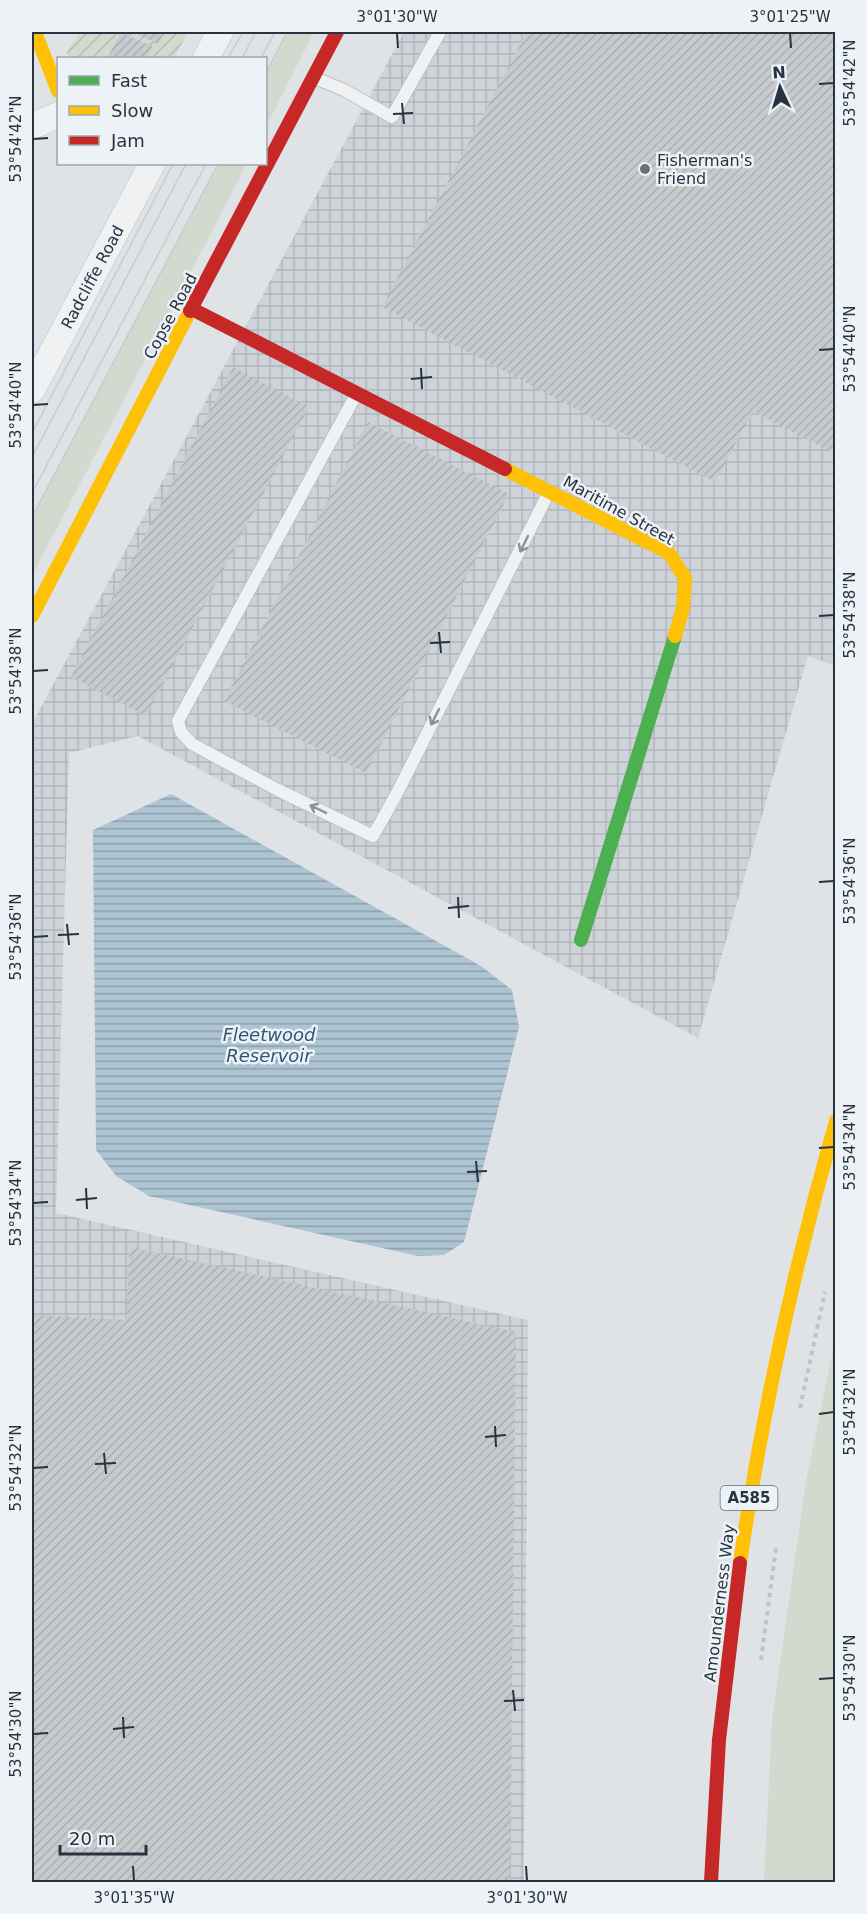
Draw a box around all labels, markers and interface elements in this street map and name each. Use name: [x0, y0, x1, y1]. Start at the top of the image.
text: 3°01'30"W: [356, 8, 438, 26]
text: 3°01'25"W: [749, 8, 831, 26]
text: 53°54'42"N: [841, 39, 859, 127]
legend: [57, 57, 267, 165]
north arrow: [750, 57, 810, 117]
text: N: [772, 63, 786, 82]
text: Fast: [111, 70, 147, 91]
text: 53°54'42"N: [7, 95, 25, 183]
text: Slow: [111, 100, 153, 121]
text: Jam: [110, 130, 145, 151]
place label: Fisherman's Friend: [657, 151, 752, 188]
marker: Fisherman's Friend: [638, 162, 652, 176]
street label: Radcliffe Road: [57, 222, 128, 332]
street label: Copse Road: [140, 270, 201, 362]
text: 53°54'40"N: [841, 305, 859, 393]
text: 53°54'40"N: [7, 361, 25, 449]
street label: Maritime Street: [560, 472, 678, 549]
one-way arrow: [518, 534, 529, 552]
text: 53°54'38"N: [841, 571, 859, 659]
text: 53°54'38"N: [7, 627, 25, 715]
one-way arrow: [429, 708, 441, 725]
one-way arrow: [310, 803, 328, 815]
text: 53°54'36"N: [841, 837, 859, 925]
text: 53°54'36"N: [7, 893, 25, 981]
water label: Fleetwood Reservoir: [223, 1024, 316, 1066]
text: 53°54'34"N: [841, 1103, 859, 1191]
text: 53°54'34"N: [7, 1159, 25, 1247]
text: 53°54'32"N: [841, 1368, 859, 1456]
text: 53°54'32"N: [7, 1424, 25, 1512]
road number: A585: [720, 1486, 777, 1510]
street label: Amounderness Way: [700, 1523, 739, 1683]
text: 53°54'30"N: [841, 1634, 859, 1722]
text: 53°54'30"N: [7, 1690, 25, 1778]
scale bar: [60, 1818, 146, 1856]
text: 20 m: [69, 1828, 115, 1849]
text: 3°01'35"W: [93, 1889, 175, 1907]
text: 3°01'30"W: [486, 1889, 568, 1907]

